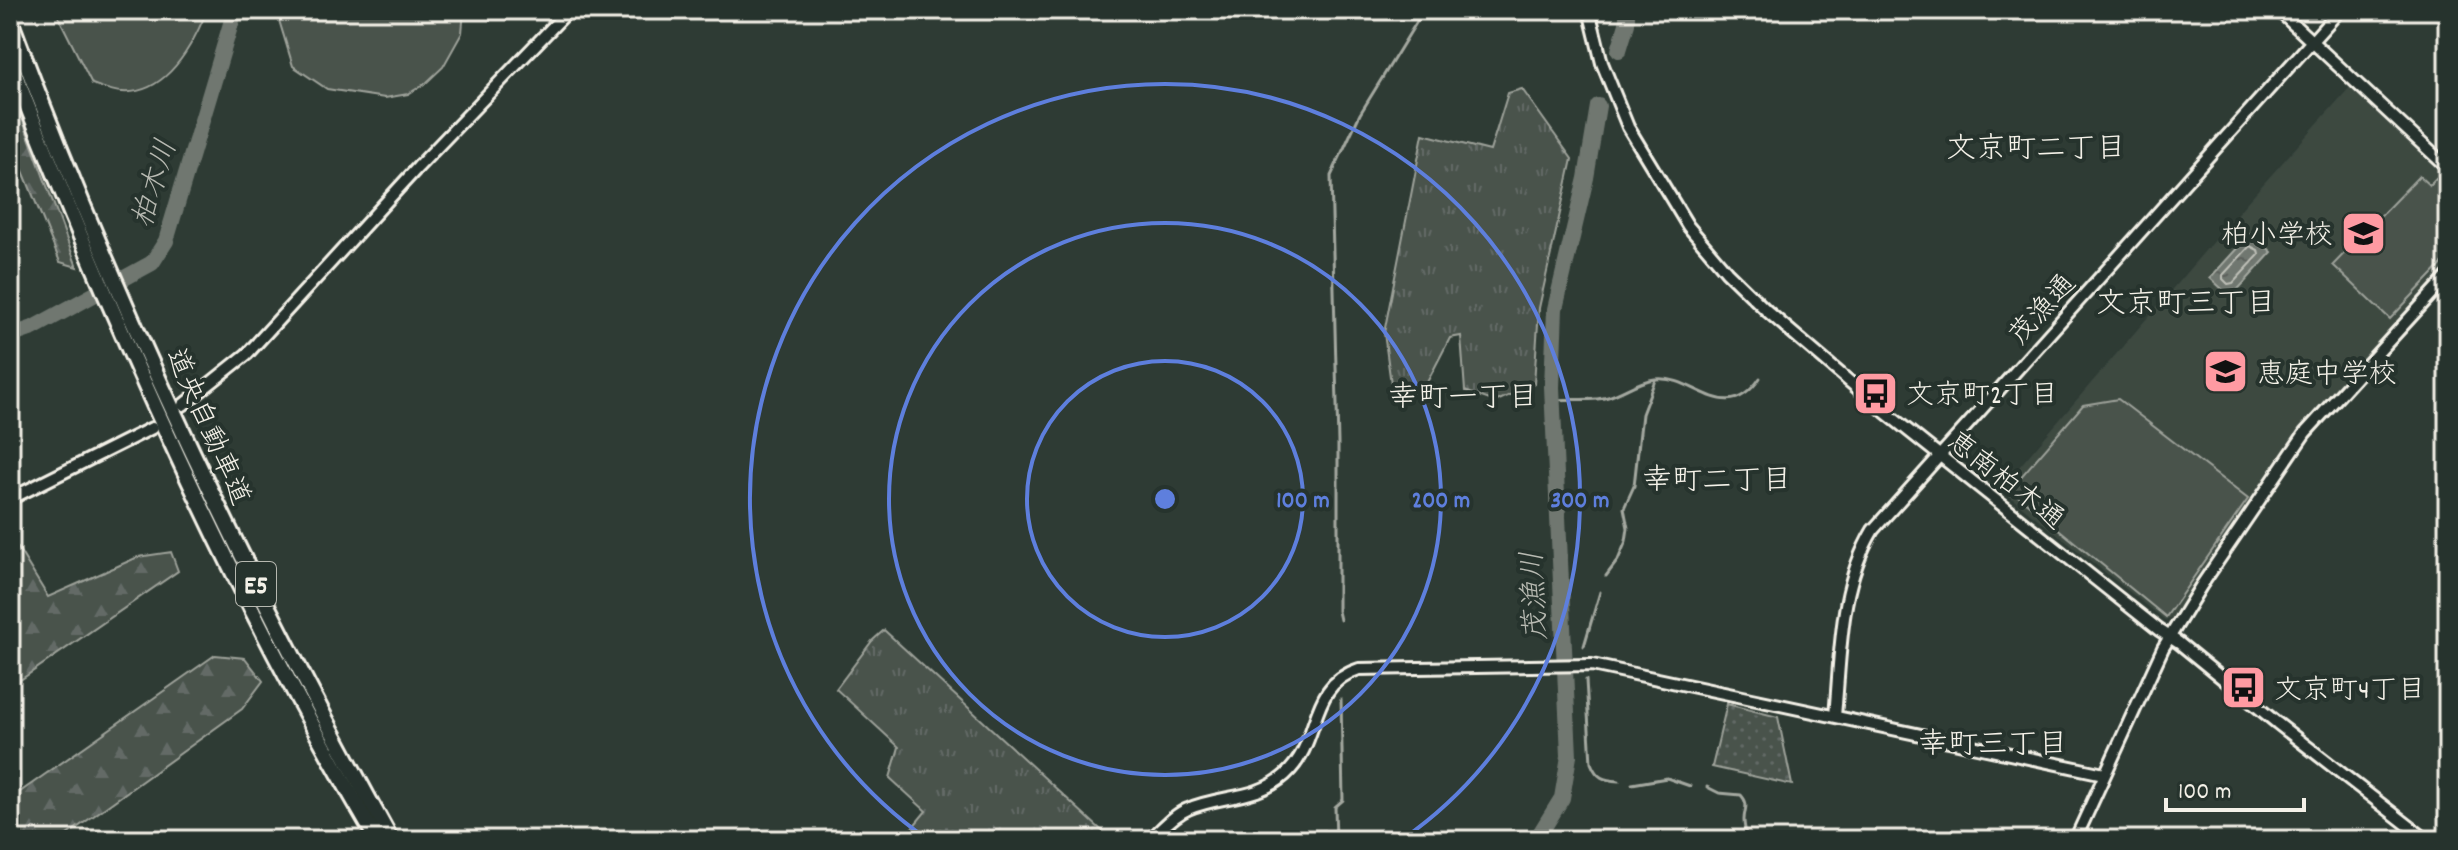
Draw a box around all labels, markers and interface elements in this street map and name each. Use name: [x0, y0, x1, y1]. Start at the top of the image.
district label: 文京町二丁目: [1946, 130, 2126, 173]
water label: 柏木川: [124, 135, 191, 234]
school or university icon: 柏小学校: [2340, 209, 2388, 257]
place label: 柏小学校: [2221, 218, 2333, 258]
street label: 茂漁通: [2002, 267, 2088, 356]
district label: 文京町三丁目: [2096, 285, 2276, 328]
street label: 道央自動車道: [153, 343, 258, 513]
school or university icon: 恵庭中学校: [2202, 348, 2250, 396]
place label: 恵庭中学校: [2257, 357, 2397, 397]
bus stop icon: 文京町2丁目: [1851, 369, 1899, 417]
place label: 文京町2丁目: [1906, 378, 2058, 418]
district label: 幸町一丁目: [1388, 379, 1538, 422]
street label: 恵南柏木通: [1936, 424, 2071, 542]
district label: 幸町二丁目: [1642, 462, 1792, 505]
centre of rings: [1151, 485, 1179, 513]
text: 100 m: [1276, 485, 1330, 519]
text: 200 m: [1412, 485, 1470, 519]
text: 300 m: [1551, 485, 1609, 519]
water label: 茂漁川: [1514, 550, 1561, 642]
road number: E5: [236, 562, 276, 606]
bus stop icon: 文京町4丁目: [2219, 664, 2267, 712]
place label: 文京町4丁目: [2274, 673, 2426, 713]
district label: 幸町三丁目: [1918, 726, 2068, 769]
scale bar: [2166, 762, 2304, 812]
text: 100 m: [2178, 776, 2231, 810]

